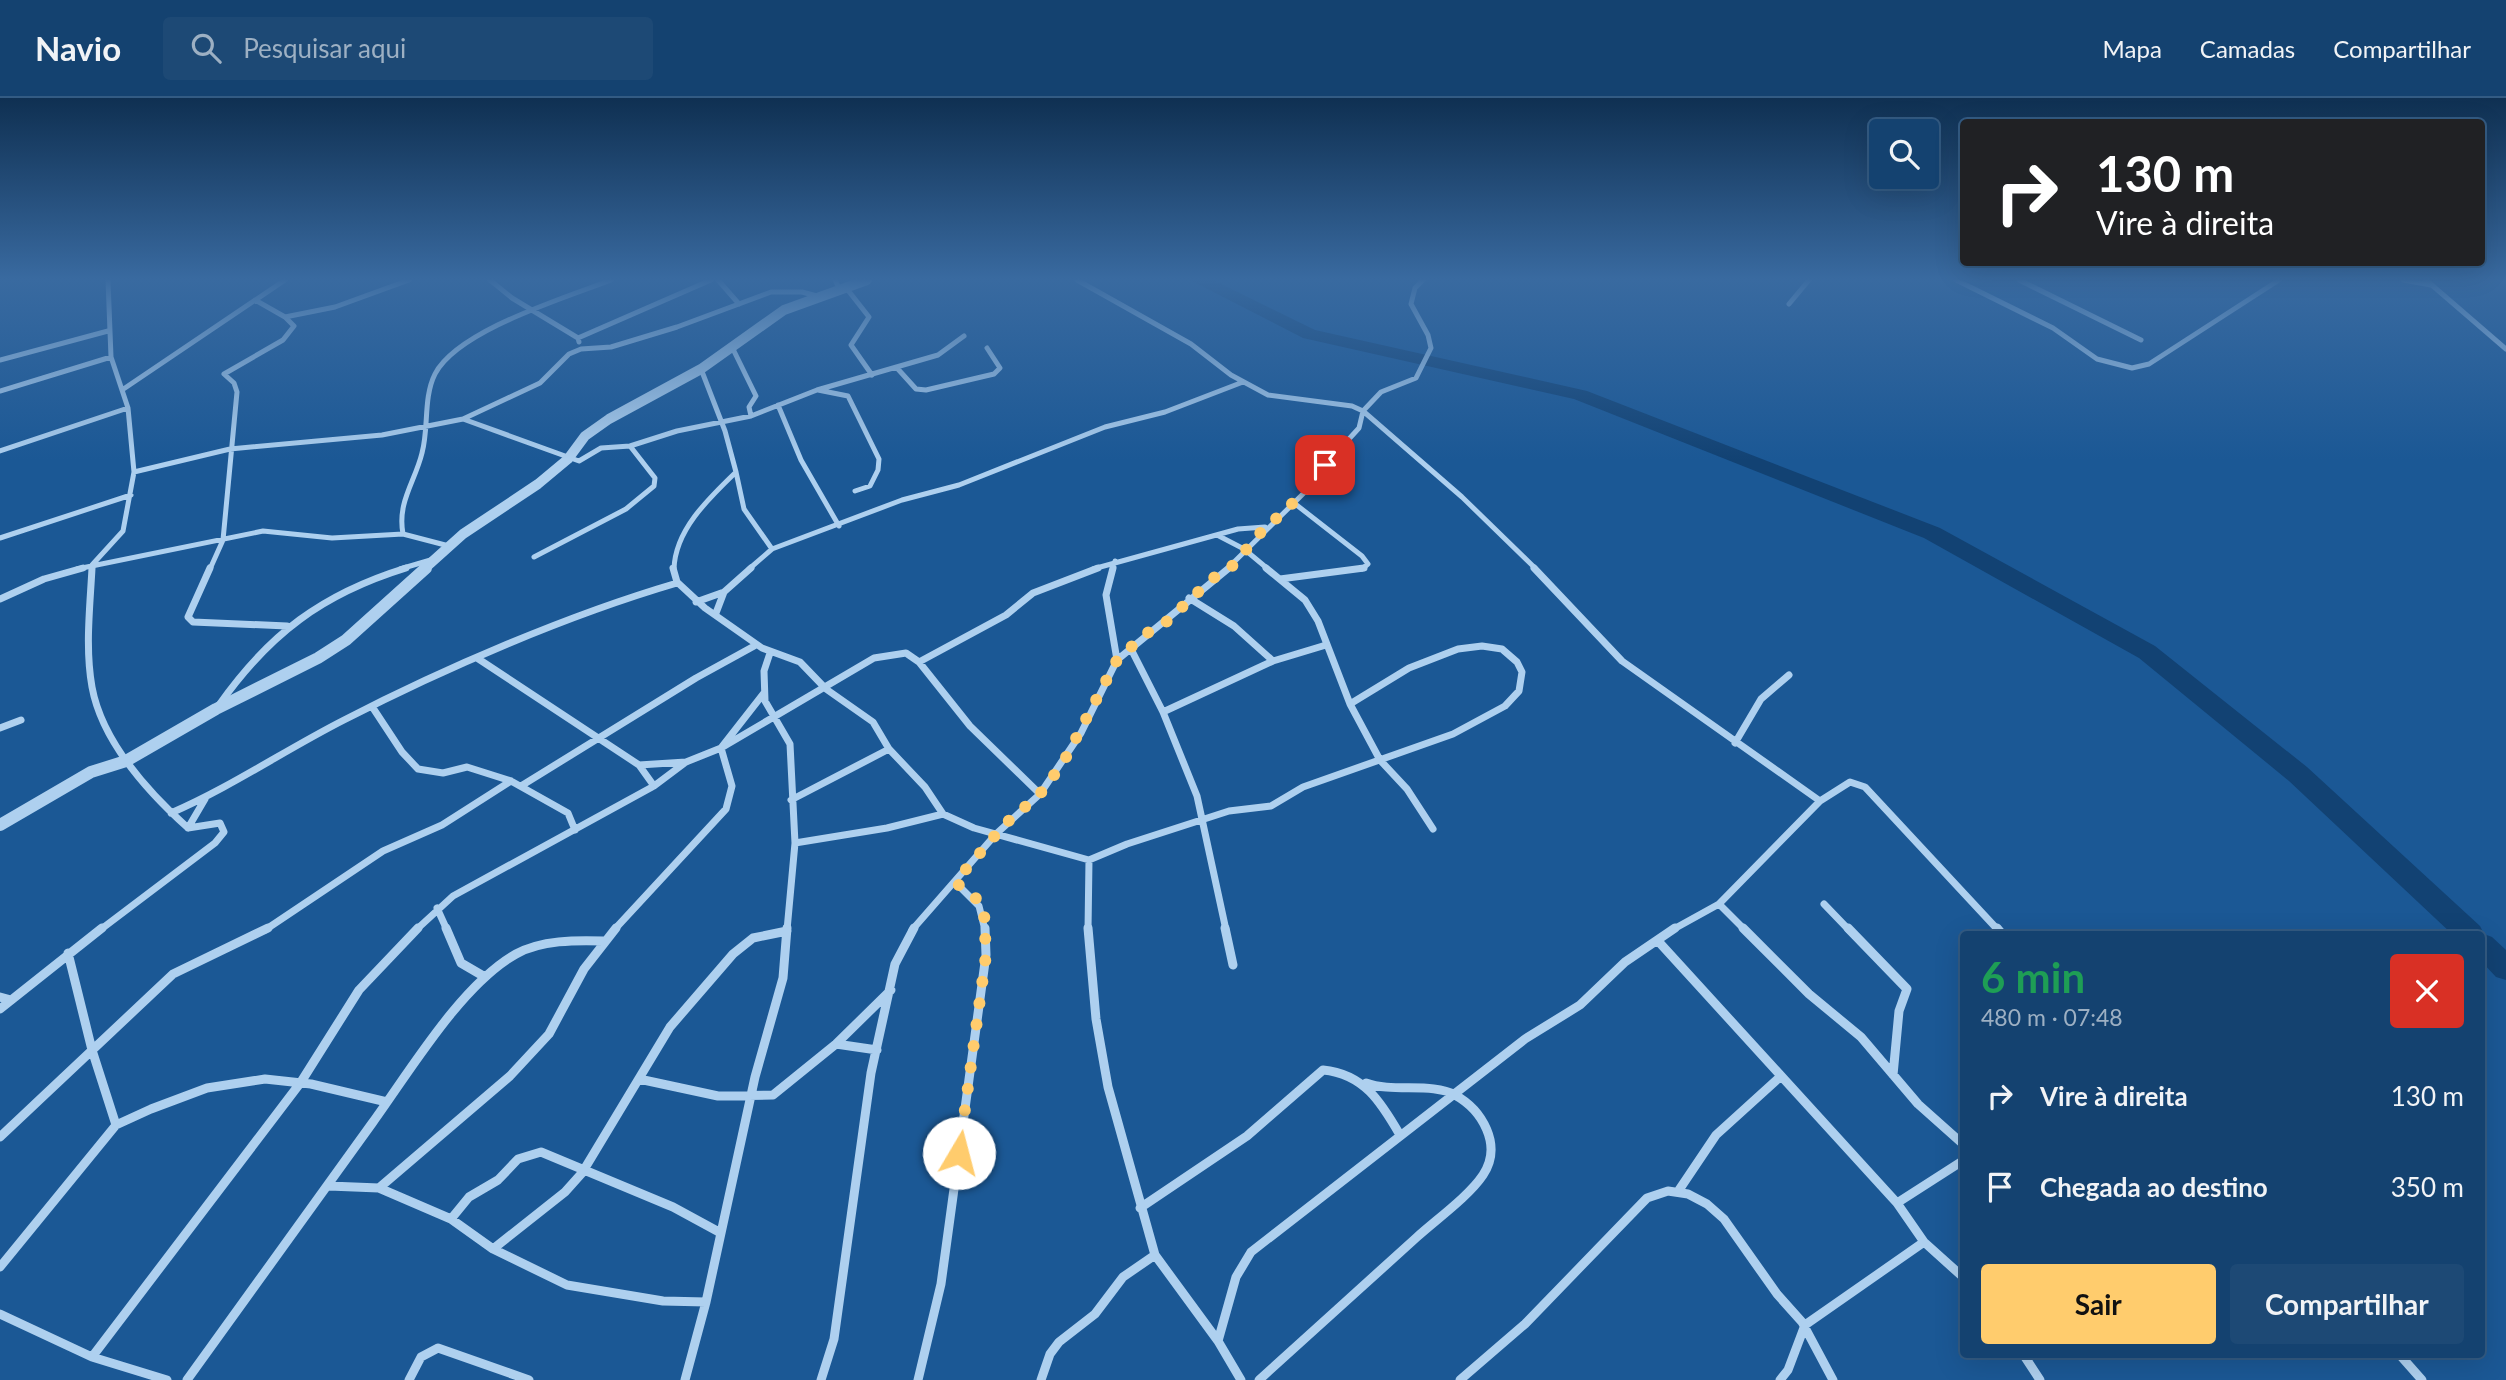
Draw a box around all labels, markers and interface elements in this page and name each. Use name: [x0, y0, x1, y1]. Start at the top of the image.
search box: [163, 17, 653, 80]
text: Navio: [35, 28, 121, 68]
icon: search: [187, 29, 225, 67]
text: Pesquisar aqui: [243, 32, 406, 64]
text: Mapa: [2103, 34, 2162, 63]
text: Camadas: [2200, 34, 2295, 63]
text: Compartilhar: [2333, 34, 2471, 63]
map controls: [1869, 119, 1939, 189]
button: search: [1869, 119, 1939, 189]
text: 130 m: [2096, 144, 2234, 202]
icon: right: [1981, 147, 2072, 238]
text: Vire à direita: [2096, 203, 2274, 242]
pin: [1295, 435, 1355, 495]
icon: arrive: [1306, 446, 1344, 484]
text: 6 min: [1981, 952, 2085, 1002]
button: close: [2390, 954, 2464, 1028]
text: 480 m · 07:48: [1981, 1003, 2123, 1031]
icon: right: [1981, 1077, 2019, 1115]
text: Vire à direita: [2040, 1080, 2188, 1112]
text: 130 m: [2391, 1080, 2464, 1112]
position arrow: [922, 1116, 996, 1190]
icon: arrive: [1981, 1168, 2019, 1206]
text: Chegada ao destino: [2040, 1171, 2268, 1203]
text: 350 m: [2391, 1171, 2464, 1203]
button: Sair: [1981, 1264, 2216, 1344]
button: Compartilhar: [2230, 1264, 2464, 1344]

